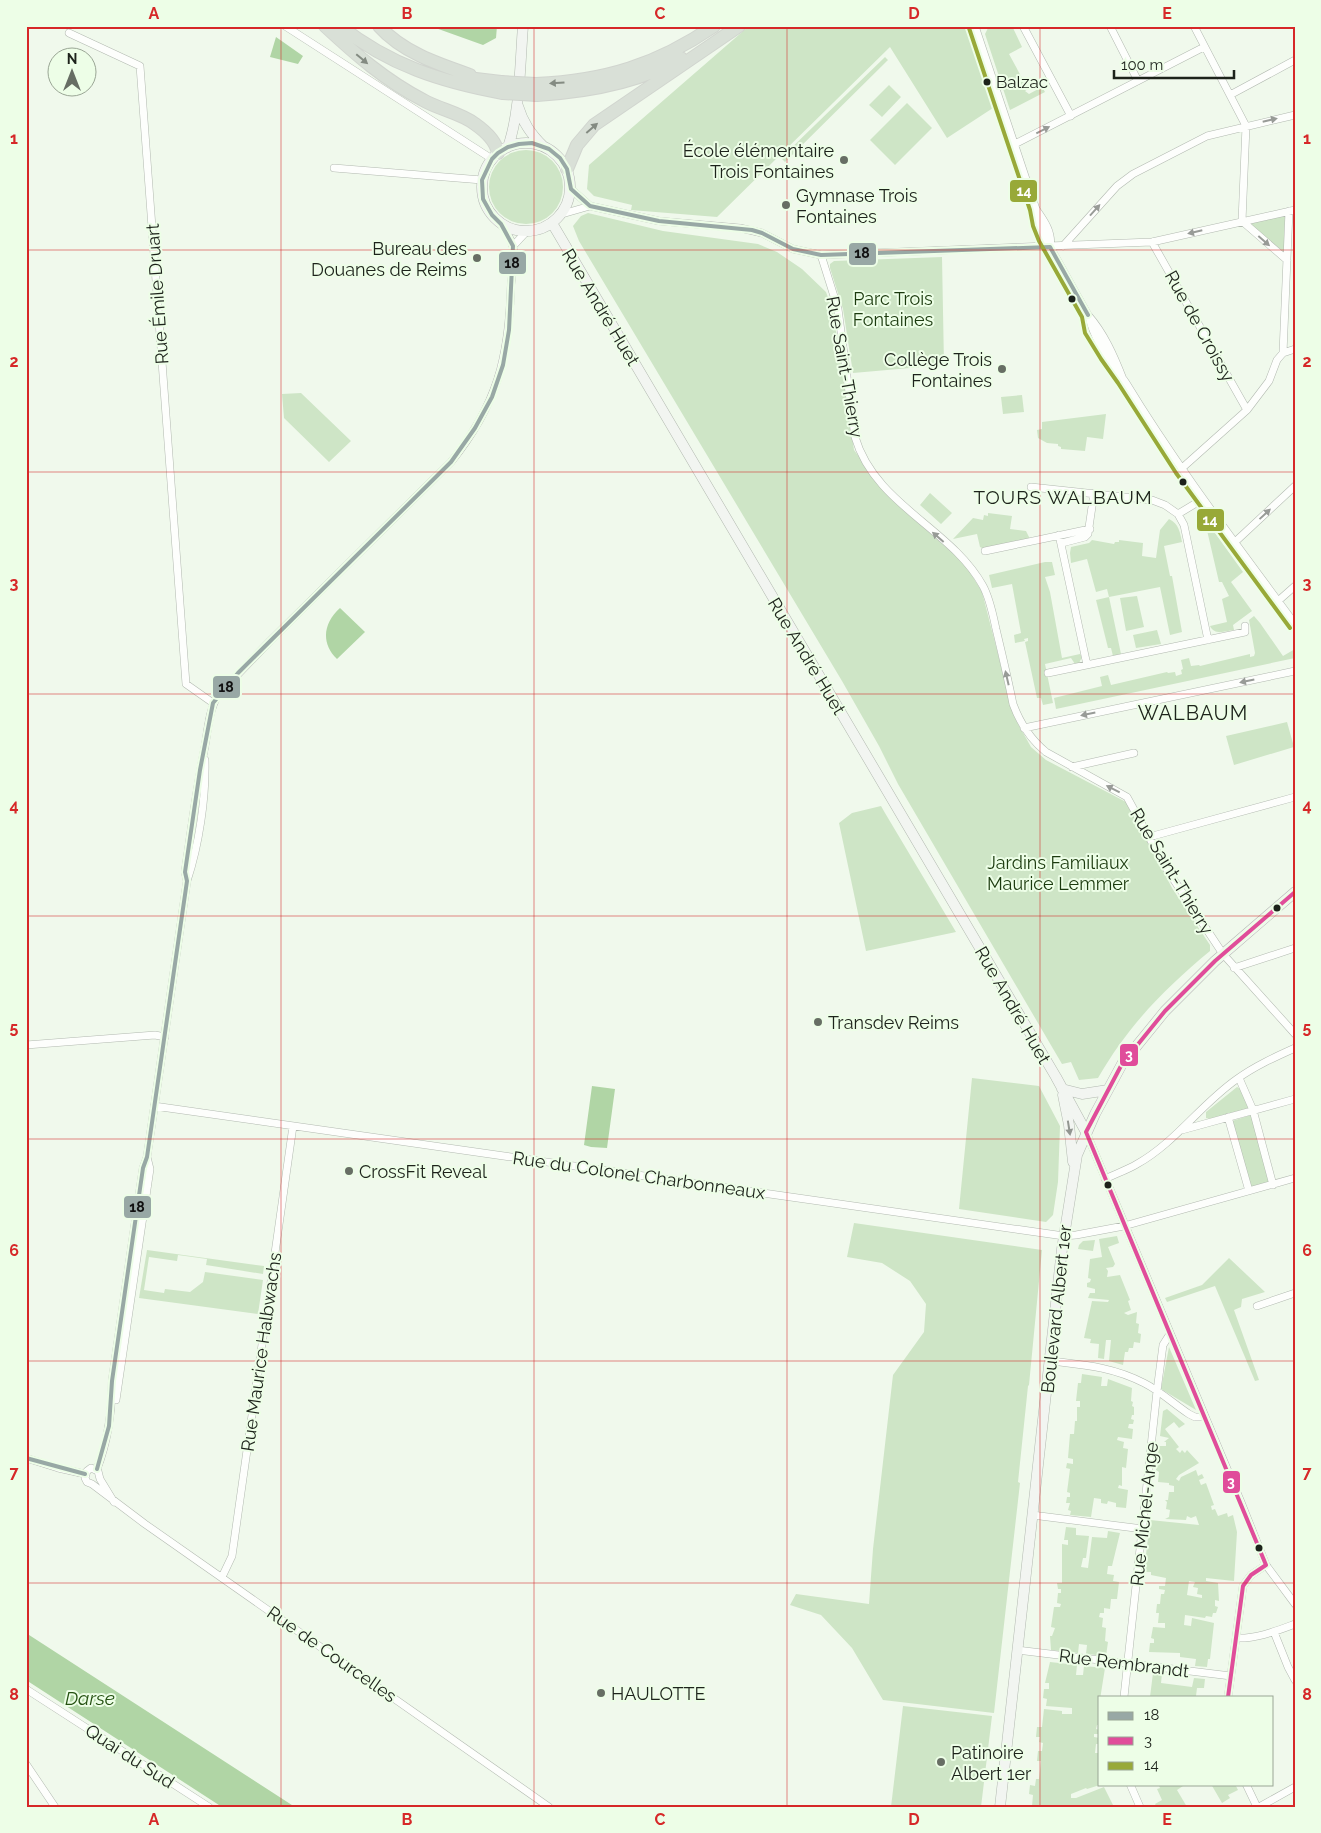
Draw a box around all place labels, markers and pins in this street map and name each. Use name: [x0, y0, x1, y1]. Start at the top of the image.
place label: Balzac: [996, 72, 1048, 92]
marker: Balzac: [982, 77, 992, 87]
place label: École élémentaire Trois Fontaines: [683, 139, 834, 182]
marker: École élémentaire Trois Fontaines: [838, 154, 850, 166]
place label: Gymnase Trois Fontaines: [796, 185, 918, 227]
marker: Gymnase Trois Fontaines: [780, 199, 792, 211]
place label: Bureau des Douanes de Reims: [311, 238, 467, 280]
marker: Bureau des Douanes de Reims: [471, 252, 483, 264]
unlabelled marker: [1067, 294, 1077, 304]
place label: Collège Trois Fontaines: [884, 349, 992, 391]
marker: Collège Trois Fontaines: [996, 363, 1008, 375]
unlabelled marker: [1178, 477, 1188, 487]
unlabelled marker: [1272, 903, 1282, 913]
place label: Transdev Reims: [828, 1012, 959, 1033]
marker: Transdev Reims: [812, 1016, 824, 1028]
place label: CrossFit Reveal: [359, 1161, 487, 1182]
marker: CrossFit Reveal: [343, 1165, 355, 1177]
unlabelled marker: [1103, 1180, 1113, 1190]
unlabelled marker: [1254, 1543, 1264, 1553]
place label: HAULOTTE: [611, 1683, 706, 1704]
marker: HAULOTTE: [595, 1687, 607, 1699]
place label: Patinoire Albert 1er: [951, 1742, 1032, 1784]
marker: Patinoire Albert 1er: [935, 1756, 947, 1768]

